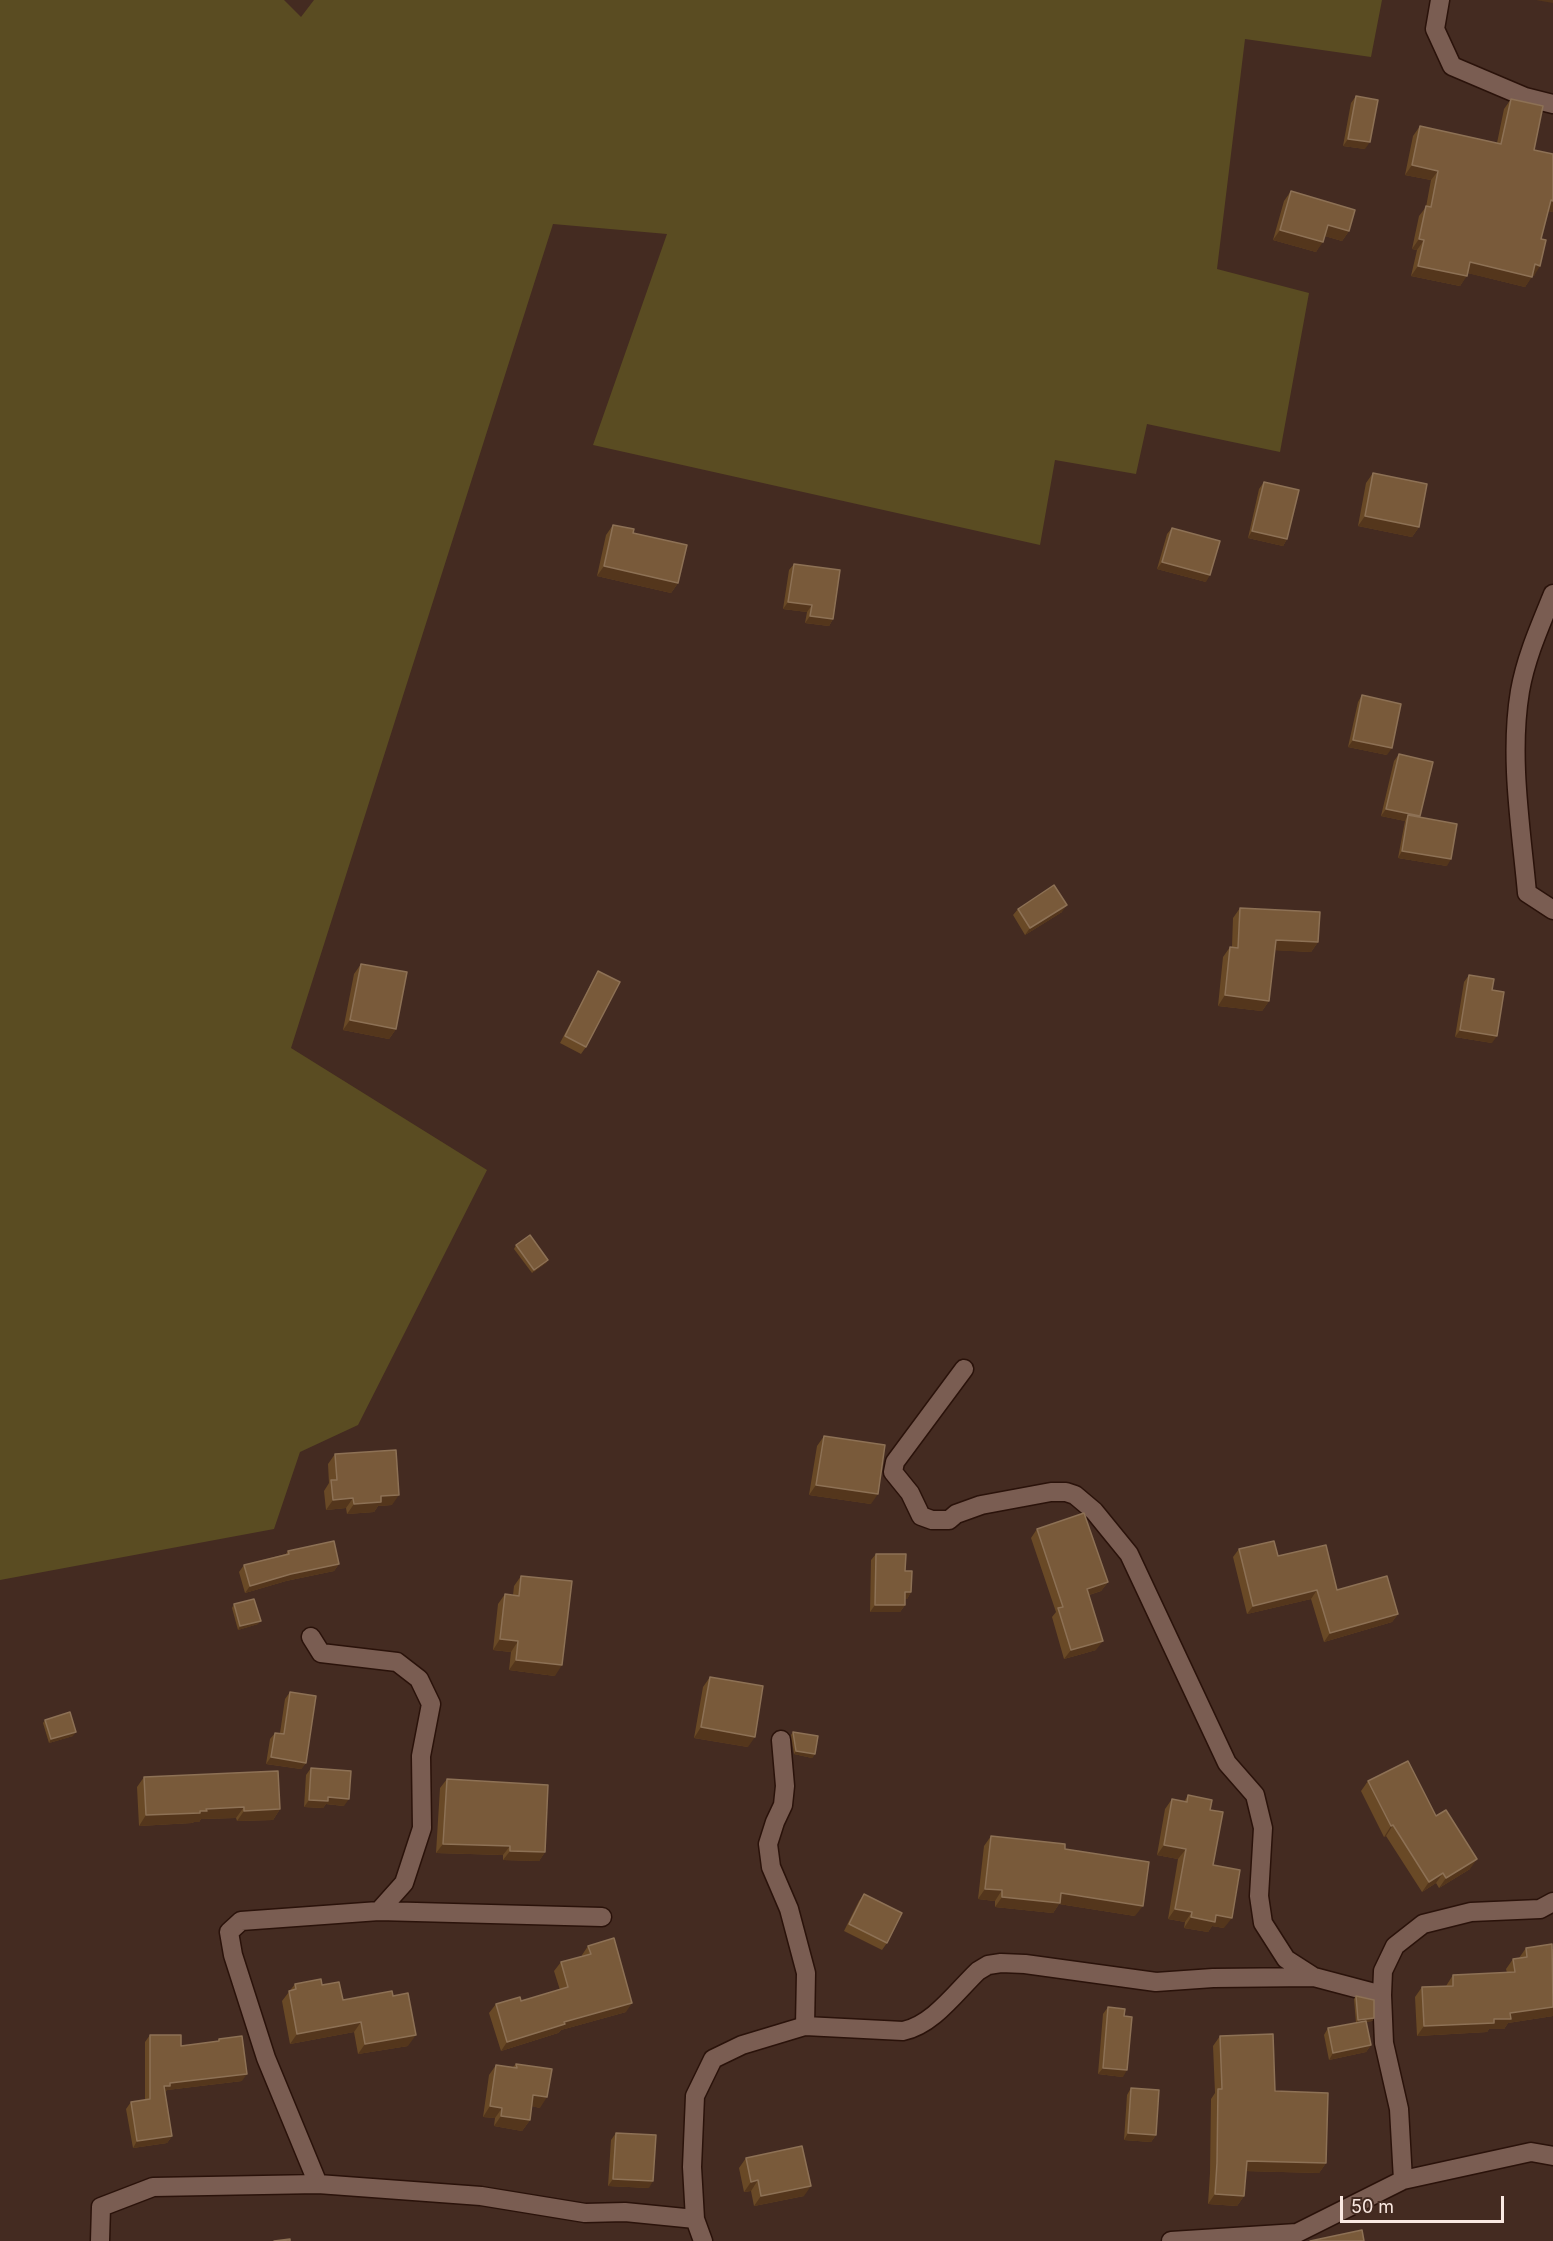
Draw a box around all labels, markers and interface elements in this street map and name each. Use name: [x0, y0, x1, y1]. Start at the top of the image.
scale bar: [1343, 2184, 1506, 2222]
text: 50 m: [1351, 2196, 1394, 2217]

